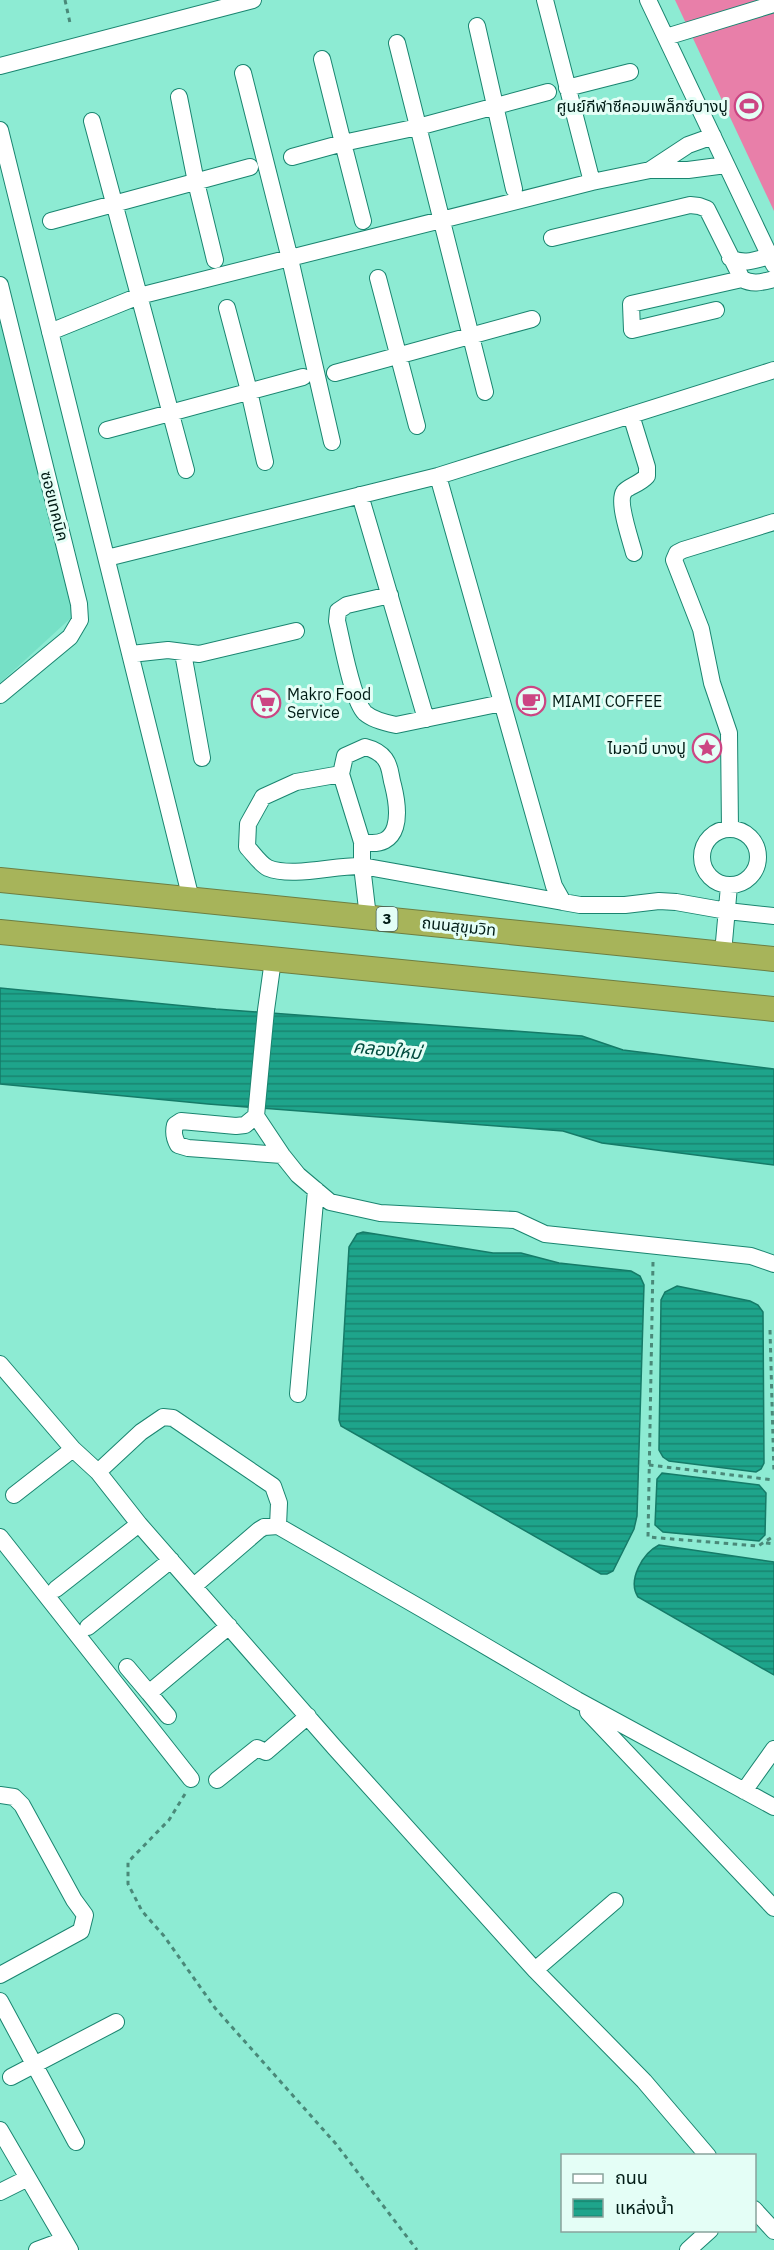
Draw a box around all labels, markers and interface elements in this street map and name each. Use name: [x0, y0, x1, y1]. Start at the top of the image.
sports icon: ศูนย์กีฬาซีคอมเพล็กซ์บางปู: [733, 90, 765, 122]
place label: ศูนย์กีฬาซีคอมเพล็กซ์บางปู: [557, 96, 728, 116]
street label: ซอยเทคนิค: [37, 469, 73, 543]
place label: Makro Food Service: [287, 684, 371, 722]
cafe icon: MIAMI COFFEE: [515, 685, 547, 717]
supermarket icon: Makro Food Service: [250, 687, 282, 719]
place label: MIAMI COFFEE: [552, 691, 662, 711]
place icon: ไมอามี่ บางปู: [691, 732, 723, 764]
place label: ไมอามี่ บางปู: [607, 737, 686, 758]
road number: 3: [376, 907, 398, 931]
street label: ถนนสุขุมวิท: [421, 912, 497, 940]
water label: คลองใหม่: [352, 1035, 425, 1065]
legend: [561, 2154, 756, 2232]
text: ถนน: [615, 2166, 648, 2189]
text: แหล่งน้ำ: [615, 2195, 674, 2219]

